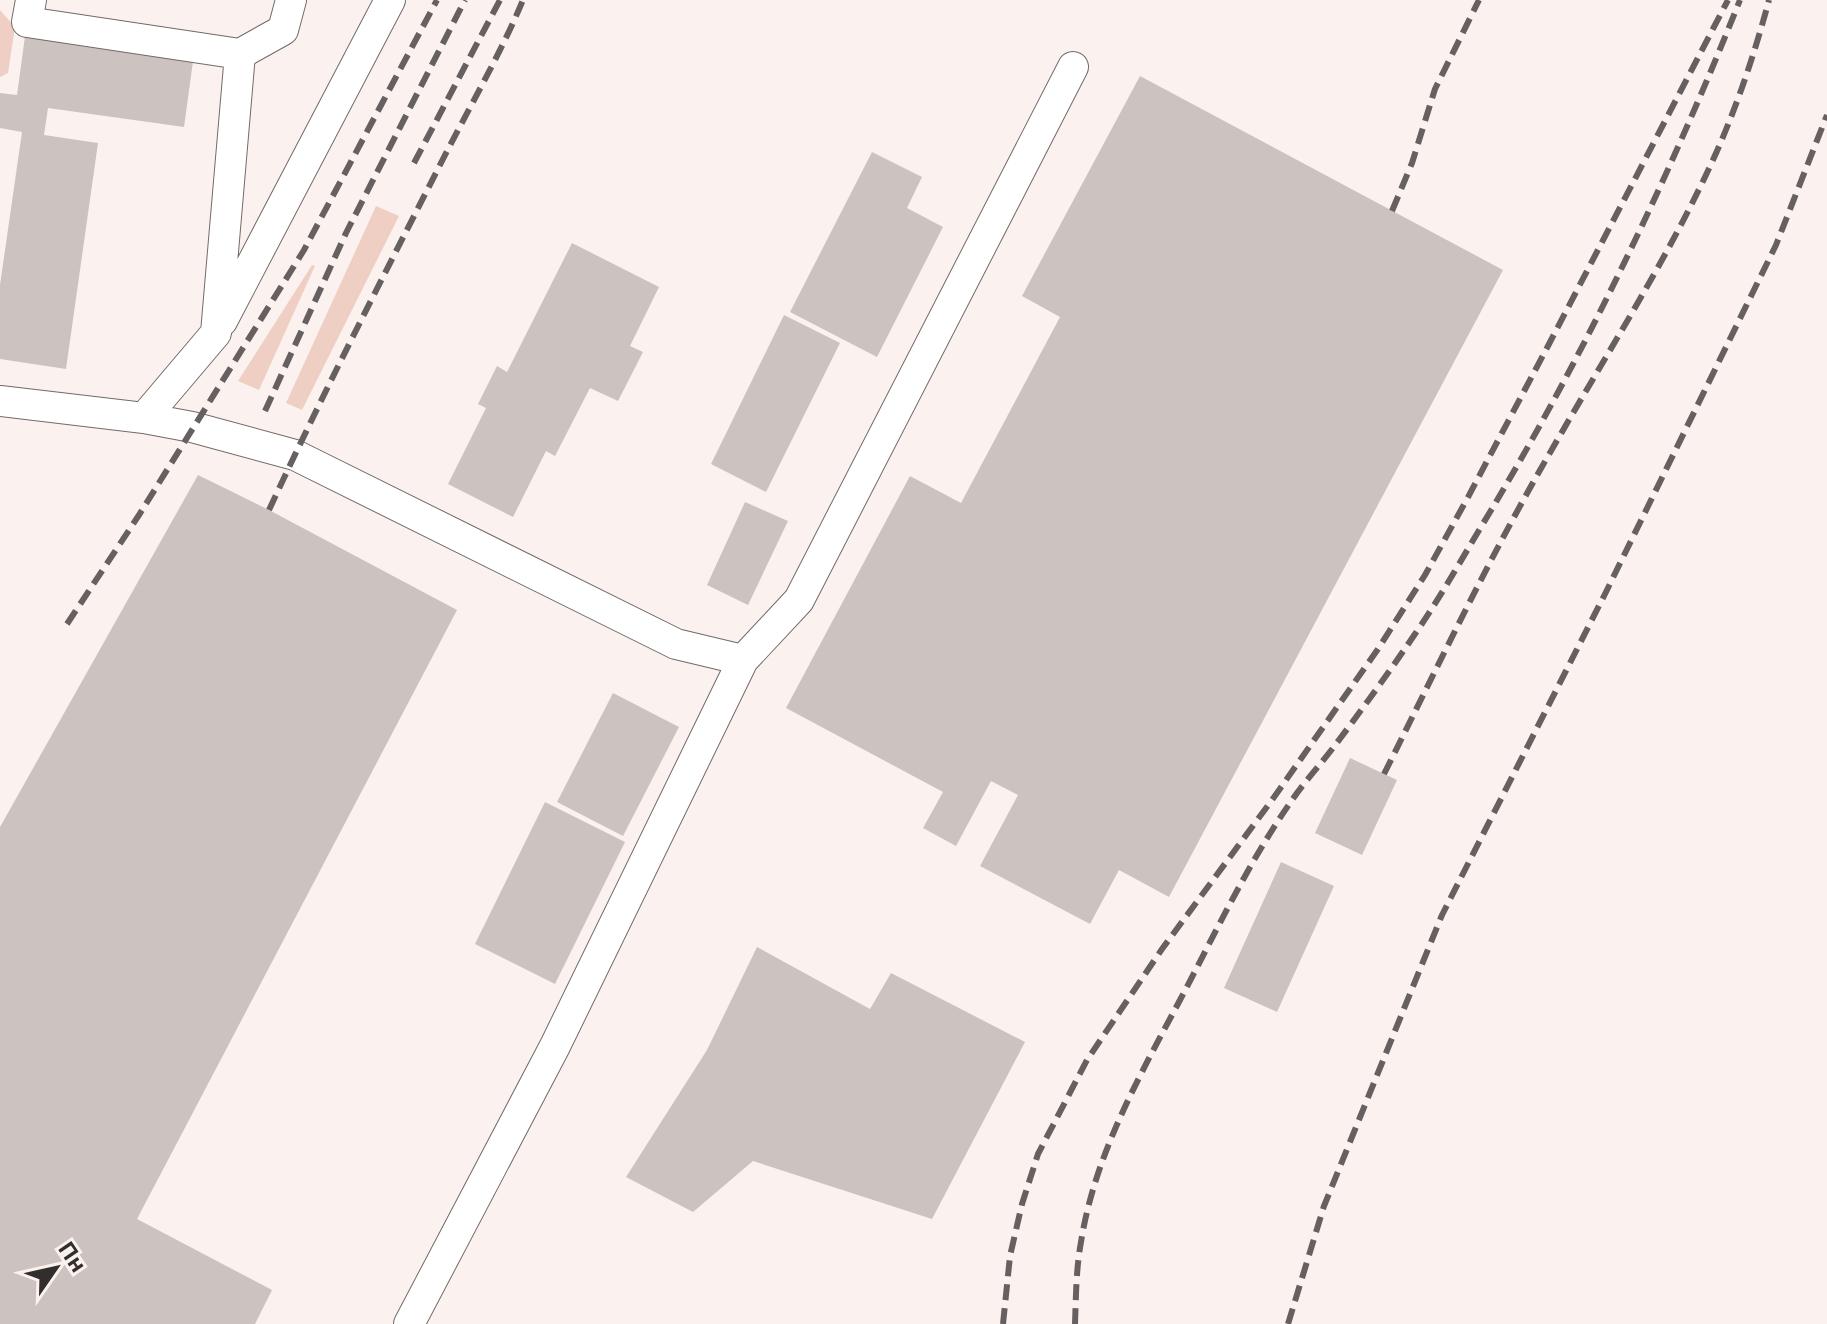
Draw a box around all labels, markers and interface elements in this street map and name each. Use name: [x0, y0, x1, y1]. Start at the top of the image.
north arrow: [16, 1228, 96, 1308]
text: Пн: [52, 1235, 95, 1278]

